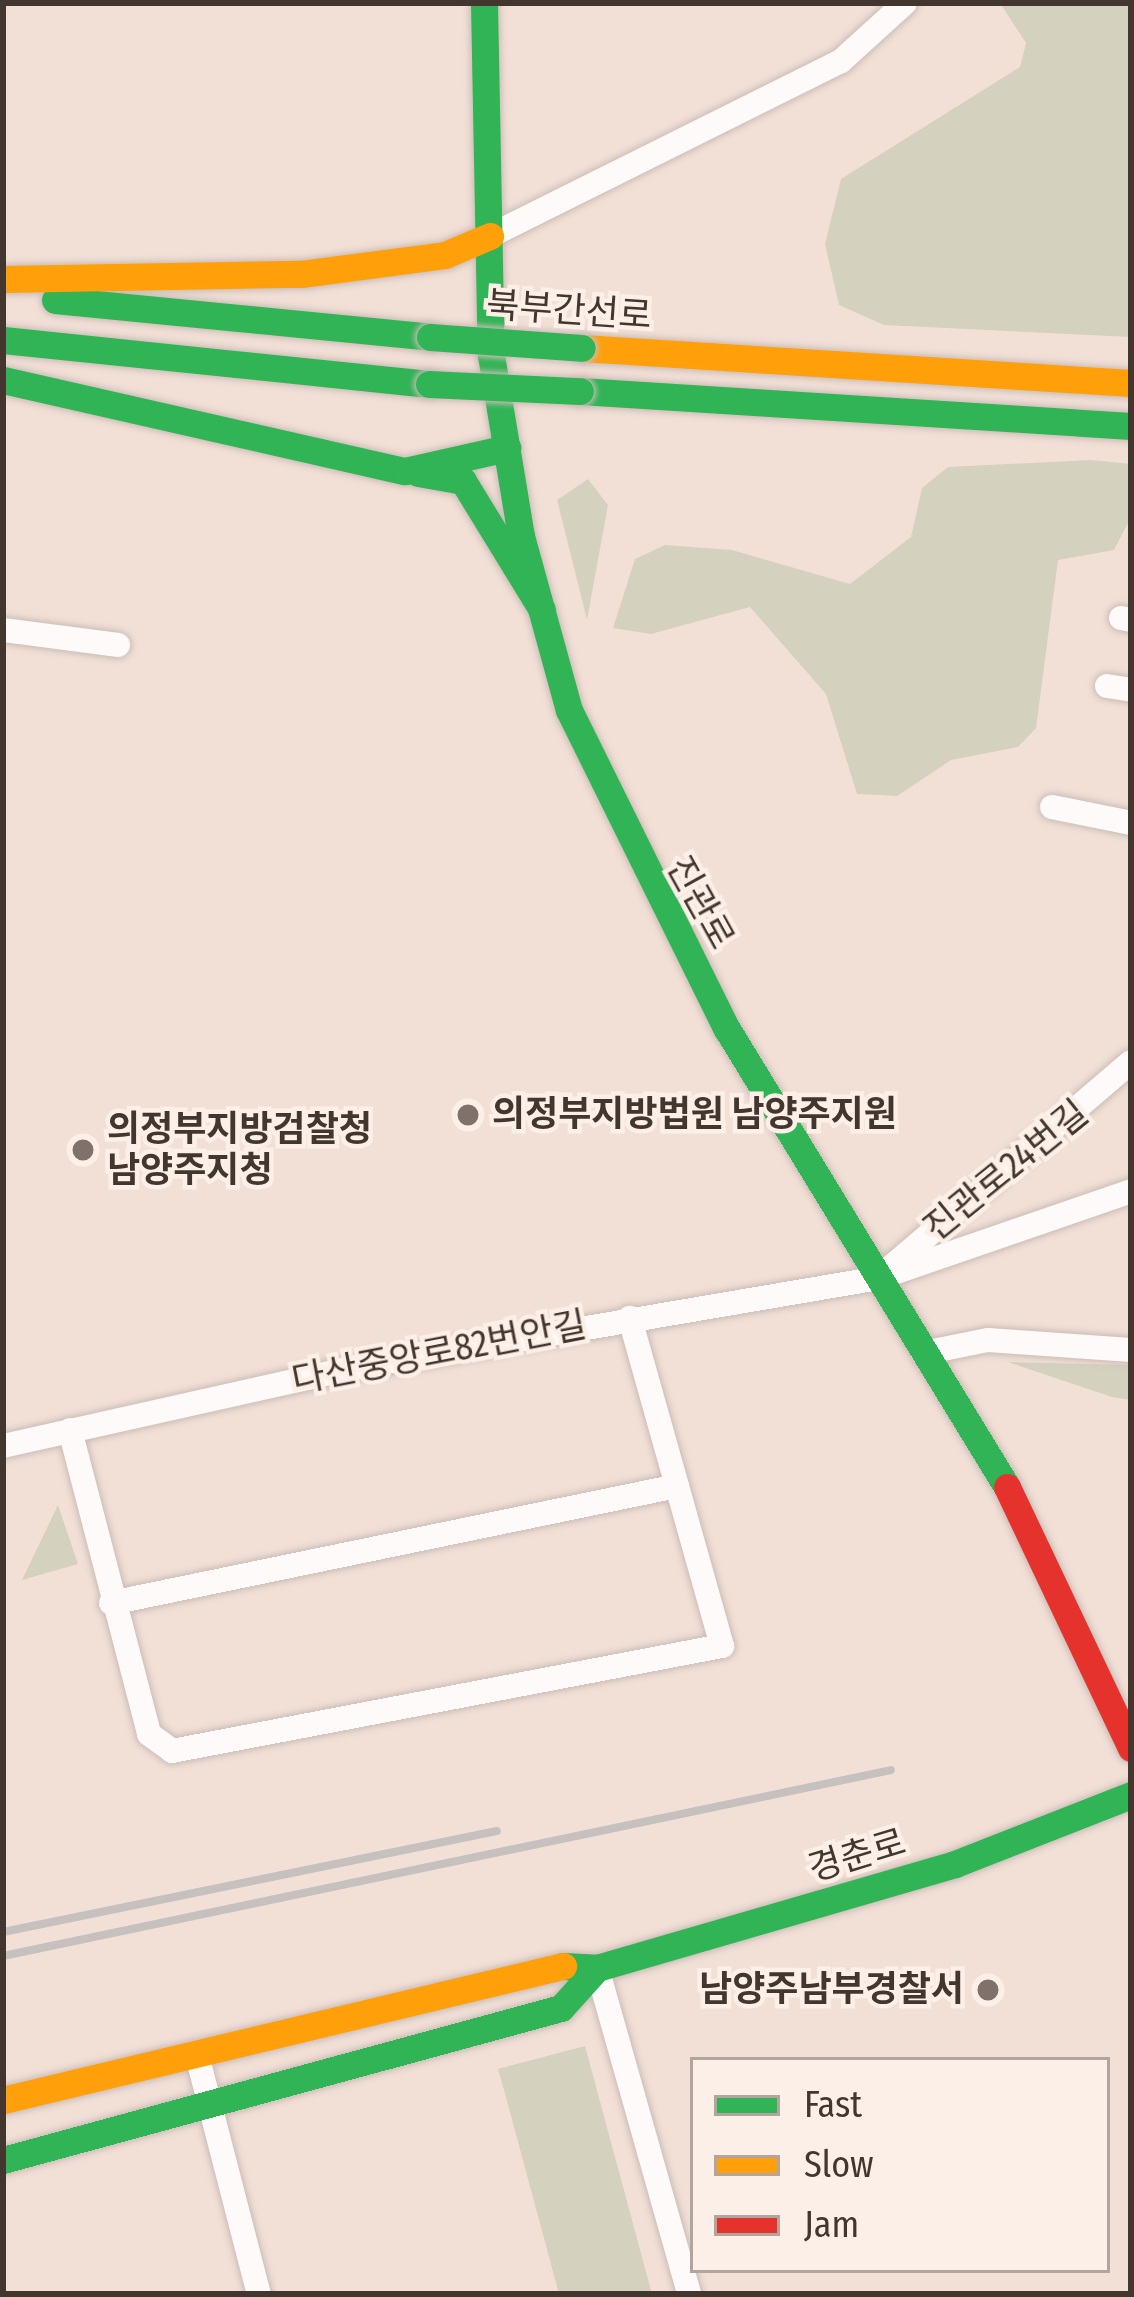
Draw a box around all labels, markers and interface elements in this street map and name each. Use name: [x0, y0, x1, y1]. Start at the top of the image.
street label: 북부간선로: [485, 284, 653, 338]
street label: 진관로: [657, 849, 743, 957]
street label: 진관로24번길: [915, 1092, 1097, 1250]
place label: 의정부지방법원 남양주지원: [492, 1093, 897, 1137]
marker: 의정부지방법원 남양주지원: [455, 1102, 481, 1128]
place label: 의정부지방검찰청 남양주지청: [107, 1107, 372, 1192]
marker: 의정부지방검찰청 남양주지청: [70, 1137, 96, 1163]
street label: 다산중앙로82번안길: [288, 1303, 590, 1403]
street label: 경춘로: [803, 1821, 911, 1891]
place label: 남양주남부경찰서: [699, 1968, 964, 2012]
marker: 남양주남부경찰서: [975, 1977, 1001, 2003]
legend: [690, 2057, 1110, 2273]
text: Fast: [804, 2083, 862, 2127]
text: Slow: [804, 2143, 874, 2187]
text: Jam: [804, 2203, 859, 2247]

